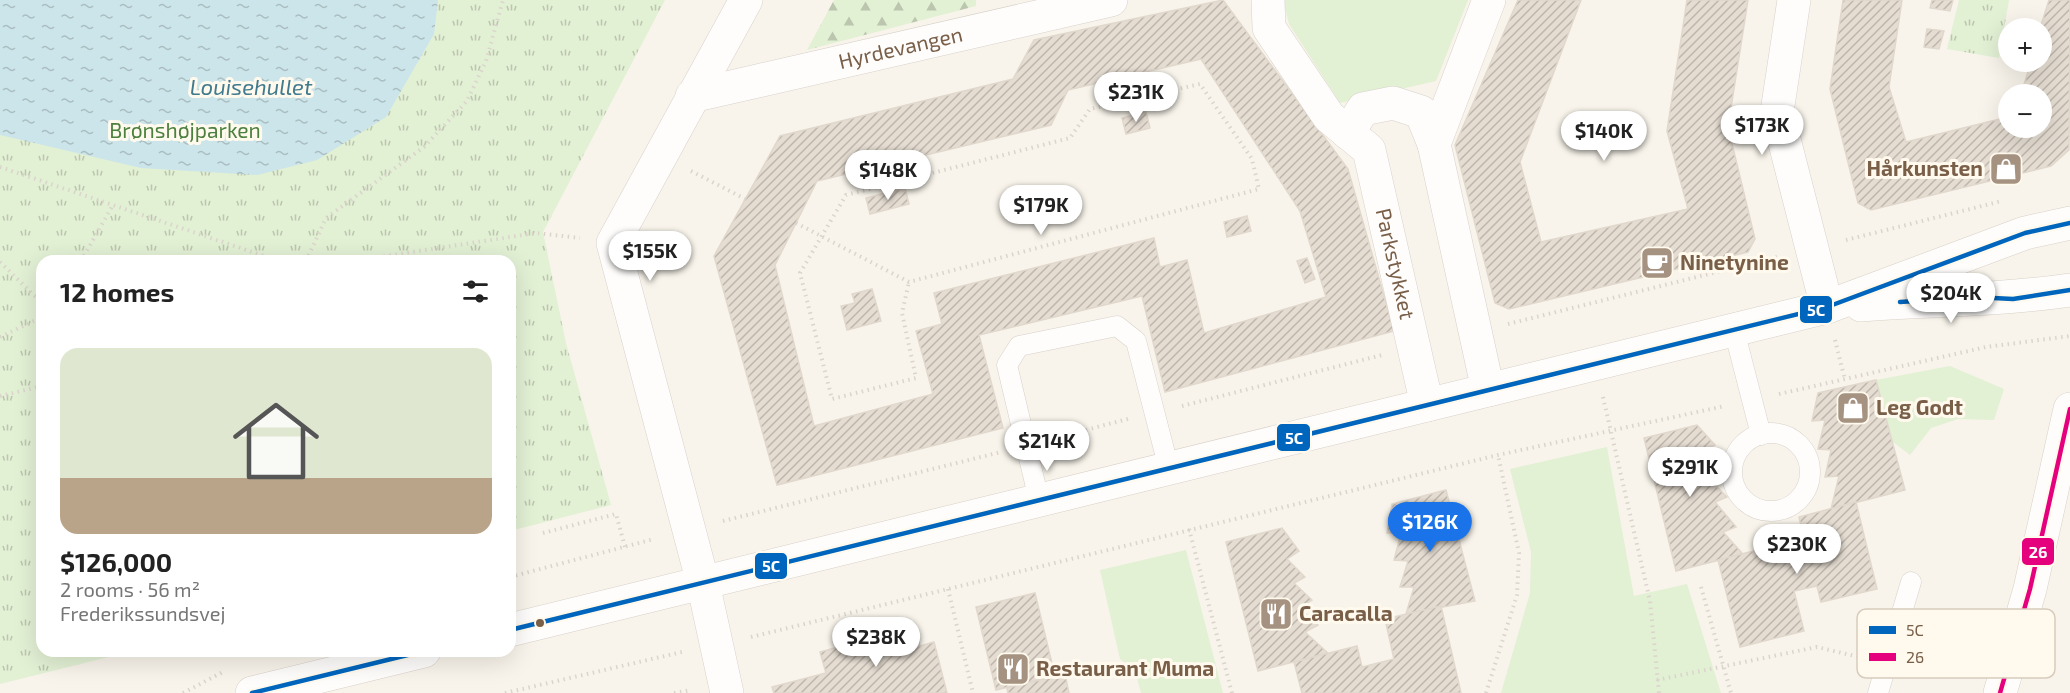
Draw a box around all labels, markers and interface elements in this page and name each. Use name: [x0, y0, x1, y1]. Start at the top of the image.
map controls: [1998, 18, 2052, 138]
button: +: [1998, 18, 2052, 72]
street label: Hyrdevangen: [836, 20, 965, 73]
pin: $231K: [1094, 72, 1178, 123]
water label: Louisehullet: [190, 73, 313, 99]
text: $231K: [1108, 79, 1164, 103]
button: −: [1998, 84, 2052, 138]
pin: $173K: [1720, 105, 1804, 156]
pin: $140K: [1562, 111, 1646, 162]
text: $173K: [1735, 112, 1789, 136]
park label: Brønshøjparken: [109, 117, 261, 143]
text: $140K: [1575, 118, 1633, 142]
pin: $148K: [846, 150, 930, 201]
shop icon: Hårkunsten: [1988, 151, 2024, 187]
place label: Hårkunsten: [1867, 155, 1983, 180]
text: $148K: [859, 157, 917, 181]
pin: $179K: [999, 185, 1083, 236]
text: $179K: [1013, 192, 1069, 216]
street label: Parkstykket: [1372, 206, 1421, 321]
pin: $155K: [608, 231, 692, 282]
text: $155K: [623, 238, 678, 262]
cafe icon: Ninetynine: [1639, 245, 1675, 281]
place label: Ninetynine: [1680, 249, 1789, 275]
pin: $204K: [1909, 273, 1993, 324]
icon: filters: [459, 275, 492, 308]
text: 12 homes: [60, 276, 174, 307]
text: $204K: [1920, 280, 1982, 304]
line badge: 5C: [1799, 295, 1833, 324]
text: 5C: [1807, 300, 1825, 319]
icon: home: [222, 387, 330, 495]
shop icon: Leg Godt: [1835, 390, 1871, 426]
place label: Leg Godt: [1876, 394, 1963, 419]
pin: $214K: [1005, 421, 1089, 472]
line badge: 5C: [1276, 423, 1311, 452]
text: $214K: [1018, 428, 1076, 452]
text: 5C: [1285, 428, 1303, 447]
pin: $291K: [1648, 447, 1732, 498]
text: $291K: [1662, 454, 1718, 478]
pin: $126K: [1388, 502, 1472, 553]
text: $126K: [1402, 509, 1458, 533]
pin: $230K: [1755, 524, 1839, 575]
text: $230K: [1767, 531, 1827, 555]
line badge: 26: [2021, 537, 2055, 566]
text: 26: [2029, 542, 2047, 561]
text: $126,000: [60, 546, 172, 577]
line badge: 5C: [754, 552, 788, 580]
text: 5C: [762, 556, 780, 575]
text: 2 rooms · 56 m²: [60, 577, 200, 601]
restaurant icon: Caracalla: [1258, 596, 1294, 632]
place label: Caracalla: [1299, 600, 1393, 625]
text: Frederikssundsvej: [60, 601, 225, 625]
legend: [1857, 609, 2055, 678]
unlabelled marker: [534, 617, 546, 629]
pin: $238K: [834, 617, 918, 668]
text: 5C: [1906, 620, 1924, 639]
text: $238K: [846, 624, 906, 648]
text: 26: [1906, 647, 1924, 666]
restaurant icon: Restaurant Muma: [995, 651, 1031, 687]
place label: Restaurant Muma: [1036, 655, 1214, 680]

